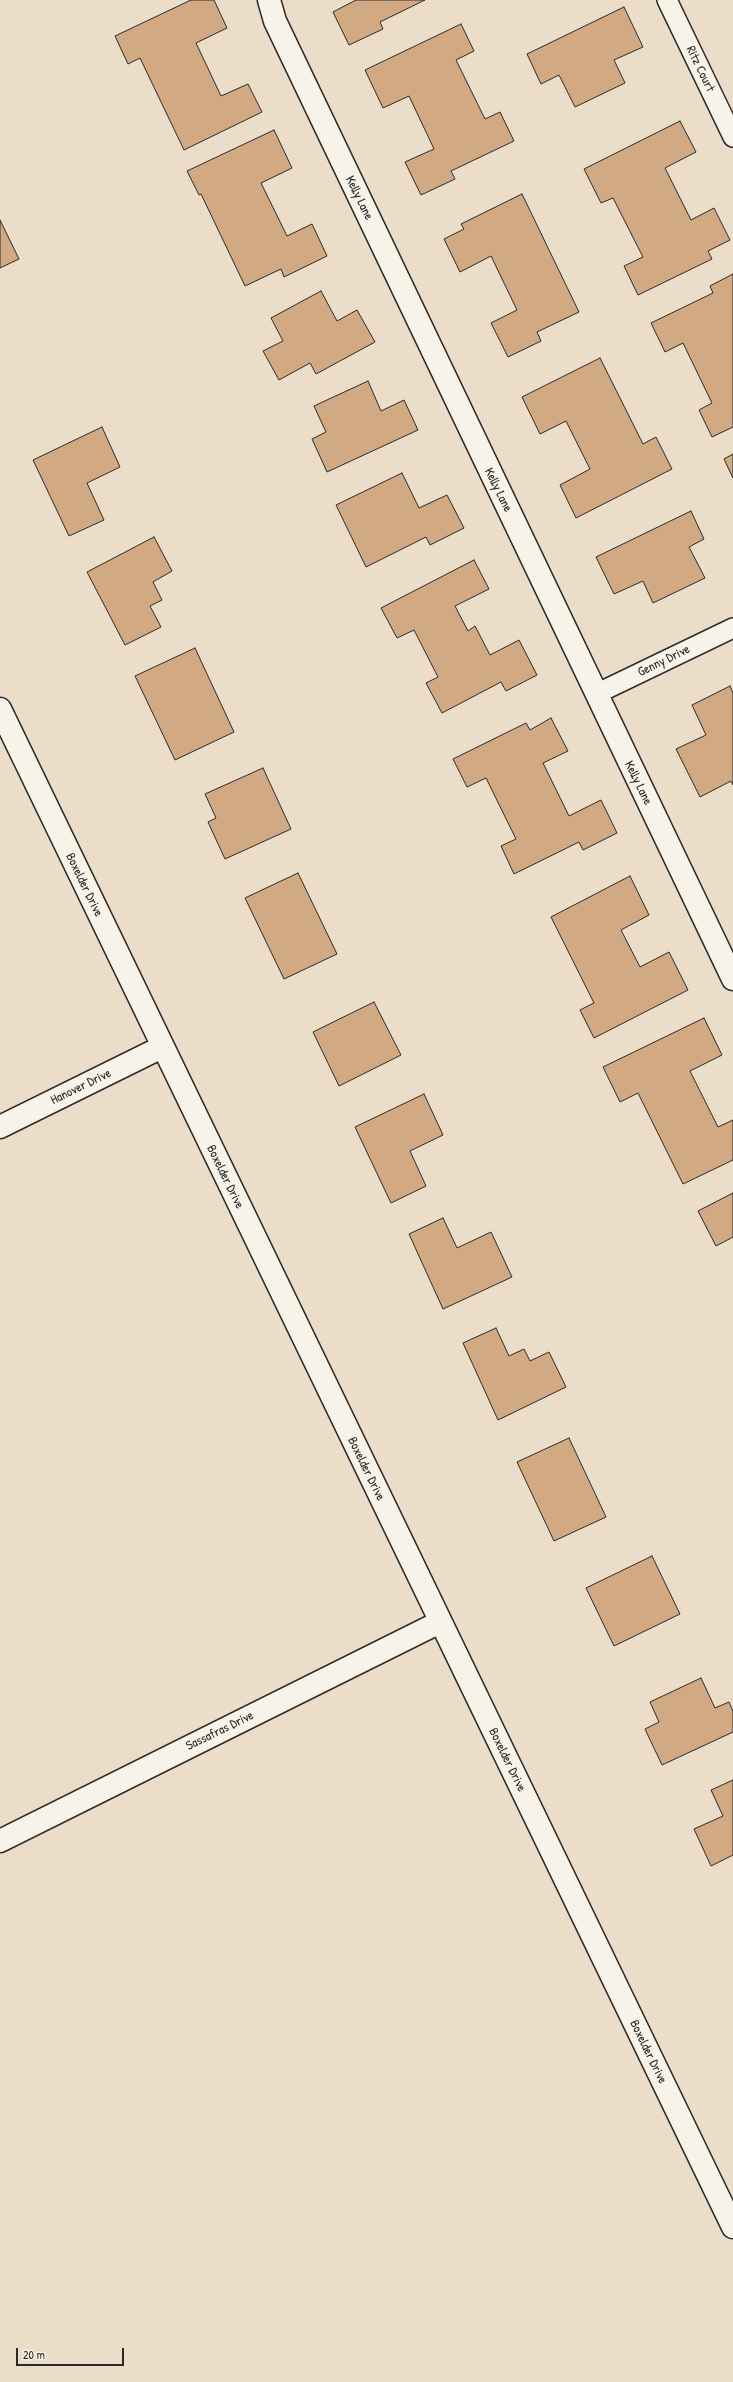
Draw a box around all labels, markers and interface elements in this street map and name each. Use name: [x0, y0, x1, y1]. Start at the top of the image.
street label: Ritz Court: [682, 44, 718, 94]
street label: Kelly Lane: [342, 173, 376, 223]
street label: Kelly Lane: [481, 465, 515, 515]
street label: Genny Drive: [635, 642, 693, 680]
street label: Kelly Lane: [621, 758, 655, 808]
street label: Boxelder Drive: [62, 851, 106, 919]
street label: Hanover Drive: [48, 1066, 114, 1108]
street label: Boxelder Drive: [203, 1143, 247, 1211]
street label: Boxelder Drive: [344, 1435, 388, 1503]
street label: Sassafras Drive: [184, 1708, 256, 1754]
street label: Boxelder Drive: [485, 1726, 529, 1794]
street label: Boxelder Drive: [626, 2018, 670, 2086]
scale bar: [18, 2340, 126, 2366]
text: 20 m: [23, 2346, 45, 2363]

